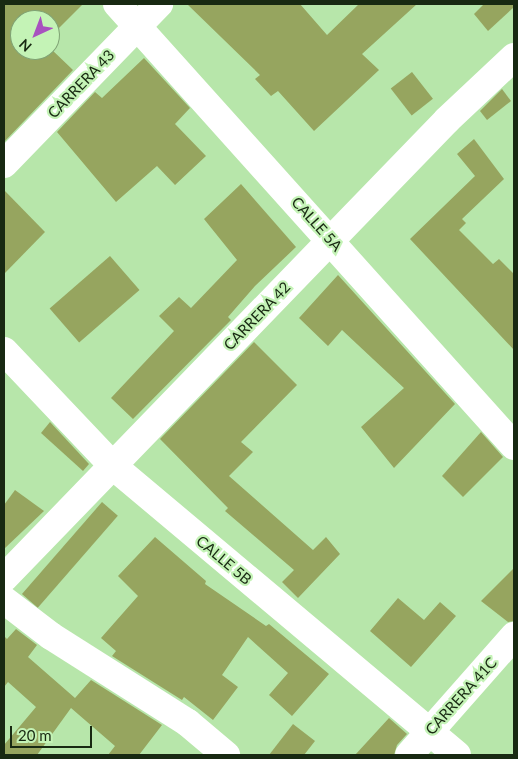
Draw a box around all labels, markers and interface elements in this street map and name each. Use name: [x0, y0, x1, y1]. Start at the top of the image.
north arrow: [10, 10, 60, 60]
text: N: [15, 36, 35, 56]
street label: CARRERA 43: [44, 46, 118, 122]
street label: CALLE 5A: [288, 193, 346, 255]
street label: CARRERA 42: [220, 278, 294, 354]
street label: CALLE 5B: [193, 532, 255, 588]
street label: CARRERA 41C: [421, 653, 501, 739]
scale bar: [12, 716, 95, 748]
text: 20 m: [18, 726, 52, 744]

